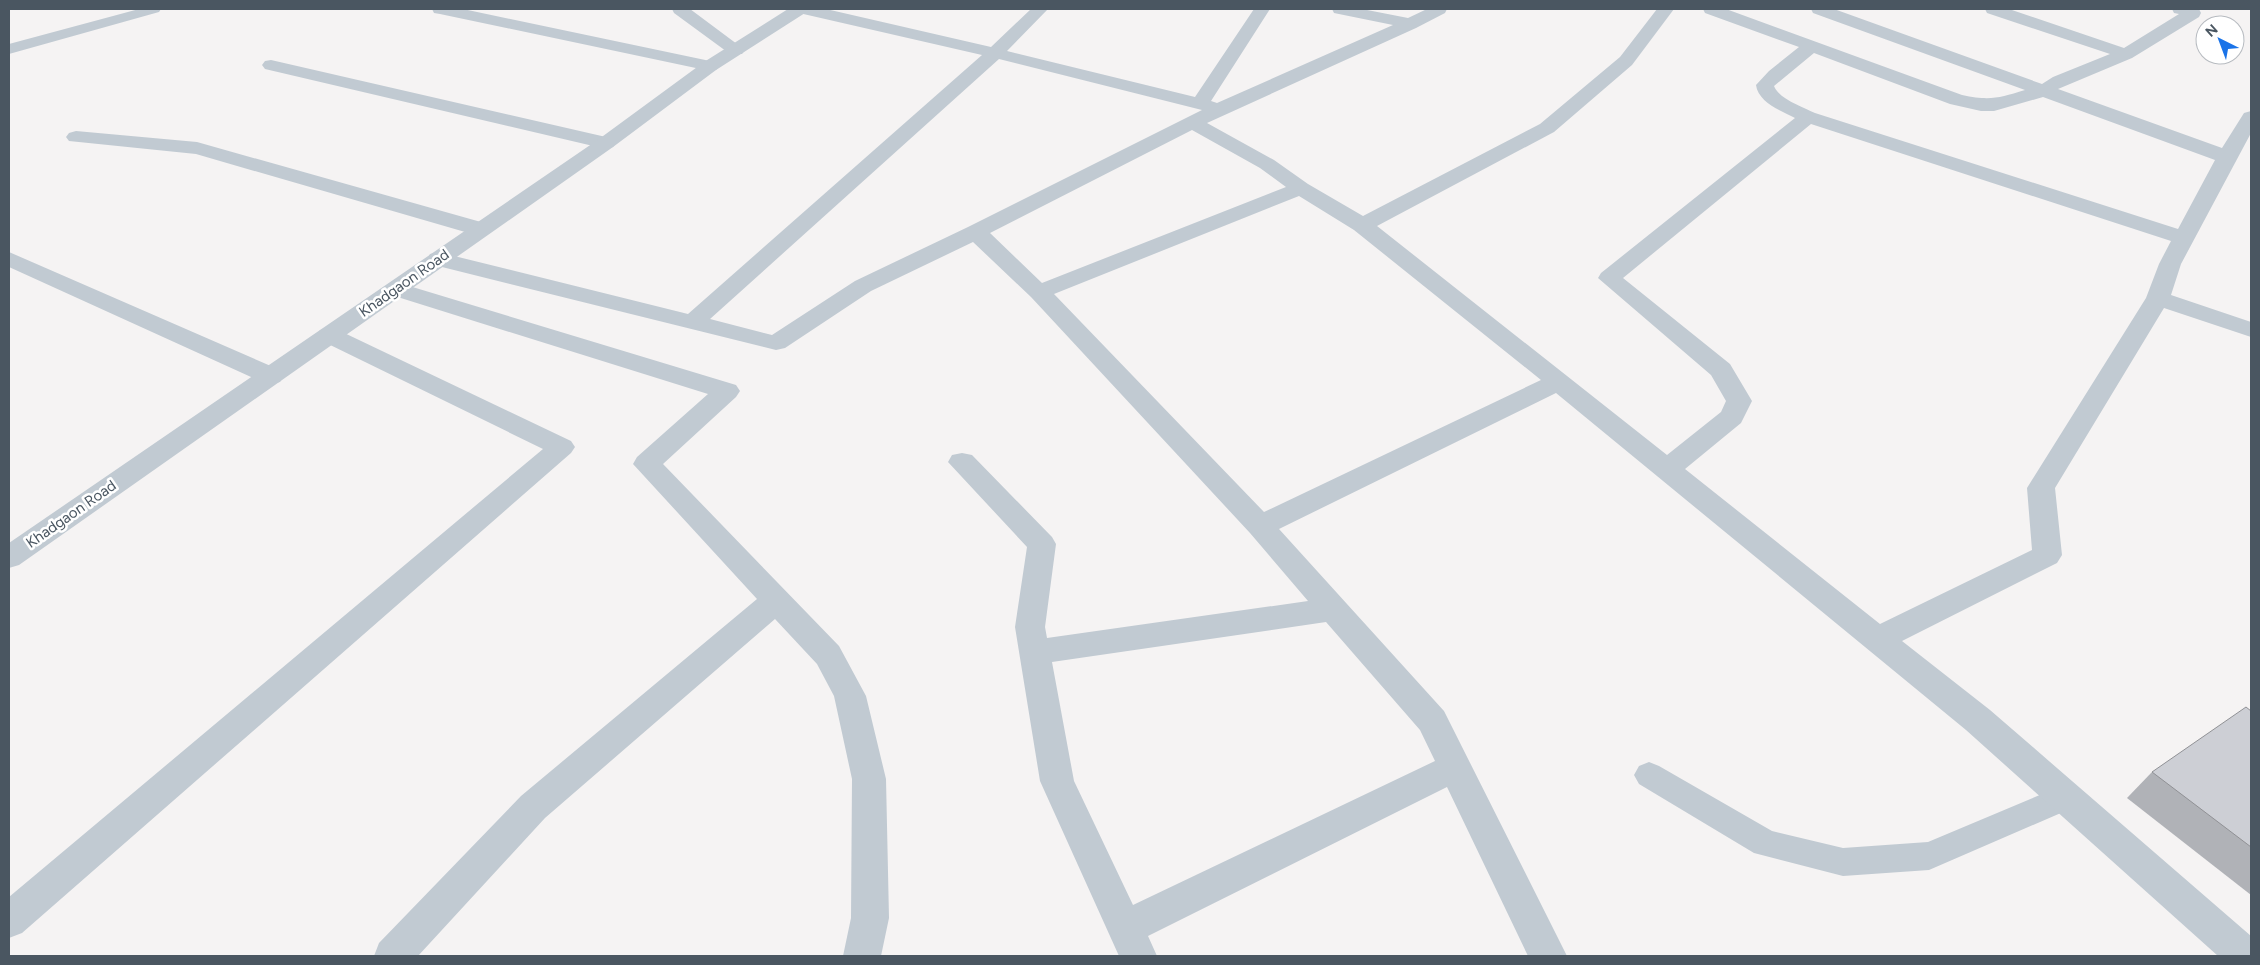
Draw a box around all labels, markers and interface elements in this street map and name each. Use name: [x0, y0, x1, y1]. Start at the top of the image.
north arrow: [2195, 15, 2245, 65]
text: N: [2202, 21, 2221, 41]
street label: Khadgaon Road: [356, 245, 452, 321]
street label: Khadgaon Road: [23, 476, 119, 552]

